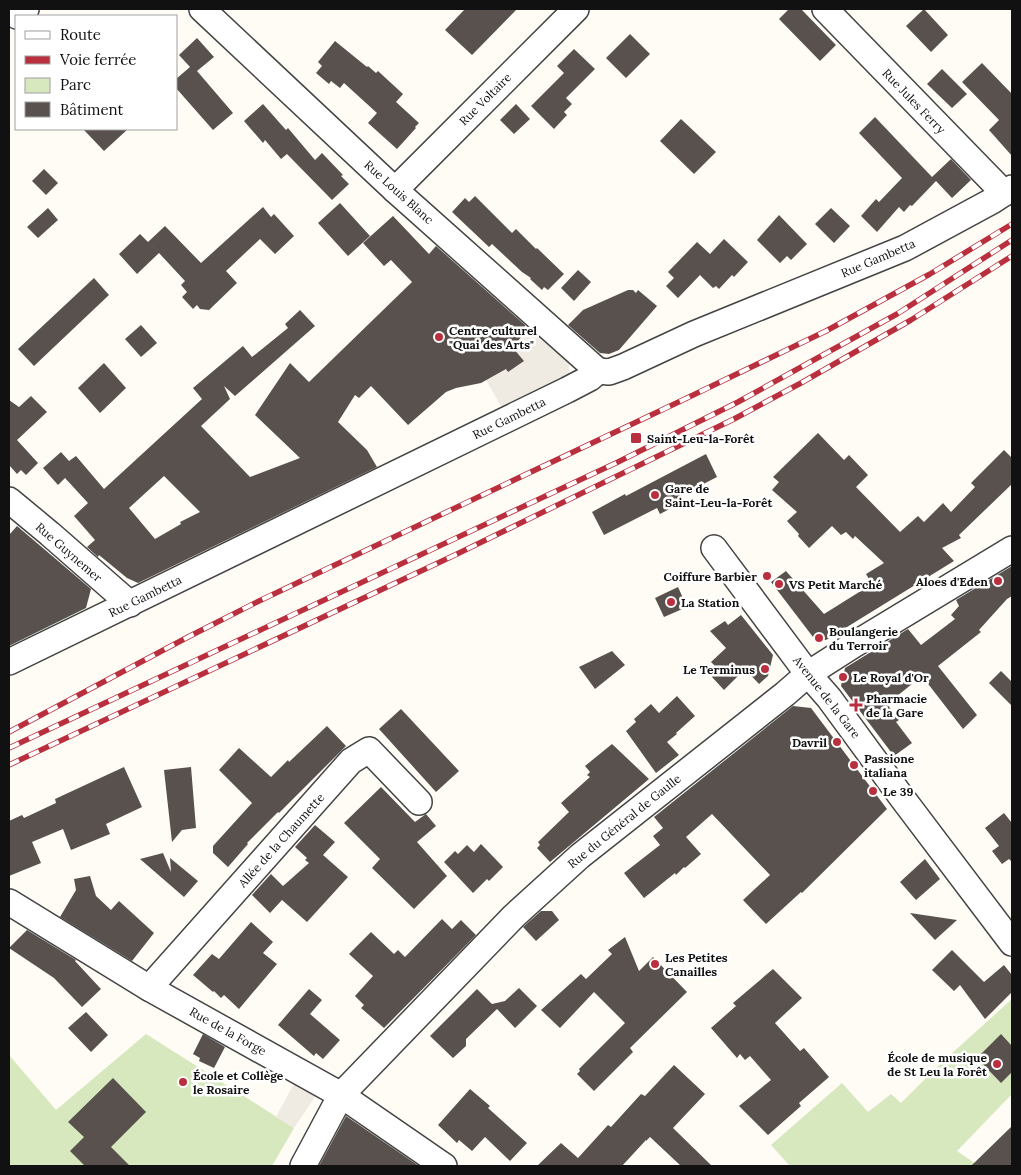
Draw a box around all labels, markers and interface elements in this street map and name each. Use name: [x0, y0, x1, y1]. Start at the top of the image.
legend: [15, 15, 178, 130]
text: Route: [60, 25, 101, 44]
text: Voie ferrée: [59, 50, 136, 69]
street label: Rue Jules Ferry: [879, 65, 949, 137]
street label: Rue Voltaire: [456, 69, 515, 128]
text: Parc: [60, 75, 91, 94]
text: Bâtiment: [60, 100, 123, 119]
street label: Rue Louis Blanc: [361, 157, 437, 227]
street label: Rue Gambetta: [839, 236, 917, 280]
place label: Centre culturel "Quai des Arts": [449, 323, 537, 352]
marker: Centre culturel "Quai des Arts": [433, 331, 445, 343]
street label: Rue Gambetta: [470, 394, 548, 442]
marker: Saint-Leu-la-Forêt: [629, 431, 643, 445]
place label: Saint-Leu-la-Forêt: [647, 431, 755, 446]
place label: Gare de Saint-Leu-la-Forêt: [665, 481, 773, 510]
marker: Gare de Saint-Leu-la-Forêt: [649, 489, 661, 501]
street label: Rue Guynemer: [33, 519, 106, 585]
place label: Coiffure Barbier: [664, 569, 757, 584]
marker: Coiffure Barbier: [761, 570, 773, 582]
street label: Rue Gambetta: [106, 572, 184, 620]
place label: Aloes d'Eden: [916, 574, 988, 589]
marker: Aloes d'Eden: [992, 575, 1004, 587]
place label: VS Petit Marché: [789, 577, 883, 592]
marker: VS Petit Marché: [773, 578, 785, 590]
place label: La Station: [681, 595, 740, 610]
marker: La Station: [665, 596, 677, 608]
place label: Boulangerie du Terroir: [829, 624, 899, 653]
marker: Boulangerie du Terroir: [813, 632, 825, 644]
street label: Avenue de la Gare: [790, 652, 864, 742]
place label: Le Terminus: [683, 662, 755, 677]
marker: Le Terminus: [759, 663, 771, 675]
place label: Le Royal d'Or: [853, 670, 929, 685]
marker: Le Royal d'Or: [837, 671, 849, 683]
place label: Pharmacie de la Gare: [866, 691, 928, 720]
marker: Pharmacie de la Gare: [850, 699, 862, 711]
place label: Davril: [792, 735, 827, 750]
marker: Davril: [831, 736, 843, 748]
place label: Passione italiana: [864, 751, 915, 780]
marker: Passione italiana: [848, 759, 860, 771]
street label: Rue du Général de Gaulle: [564, 770, 684, 871]
place label: Le 39: [883, 784, 914, 799]
marker: Le 39: [867, 785, 879, 797]
street label: Allée de la Chaumette: [234, 789, 328, 891]
place label: Les Petites Canailles: [665, 950, 728, 979]
marker: Les Petites Canailles: [649, 958, 661, 970]
street label: Rue de la Forge: [187, 1004, 269, 1059]
place label: École de musique de St Leu la Forêt: [887, 1050, 988, 1079]
marker: École de musique de St Leu la Forêt: [991, 1058, 1003, 1070]
place label: École et Collège le Rosaire: [193, 1068, 284, 1097]
marker: École et Collège le Rosaire: [177, 1076, 189, 1088]

